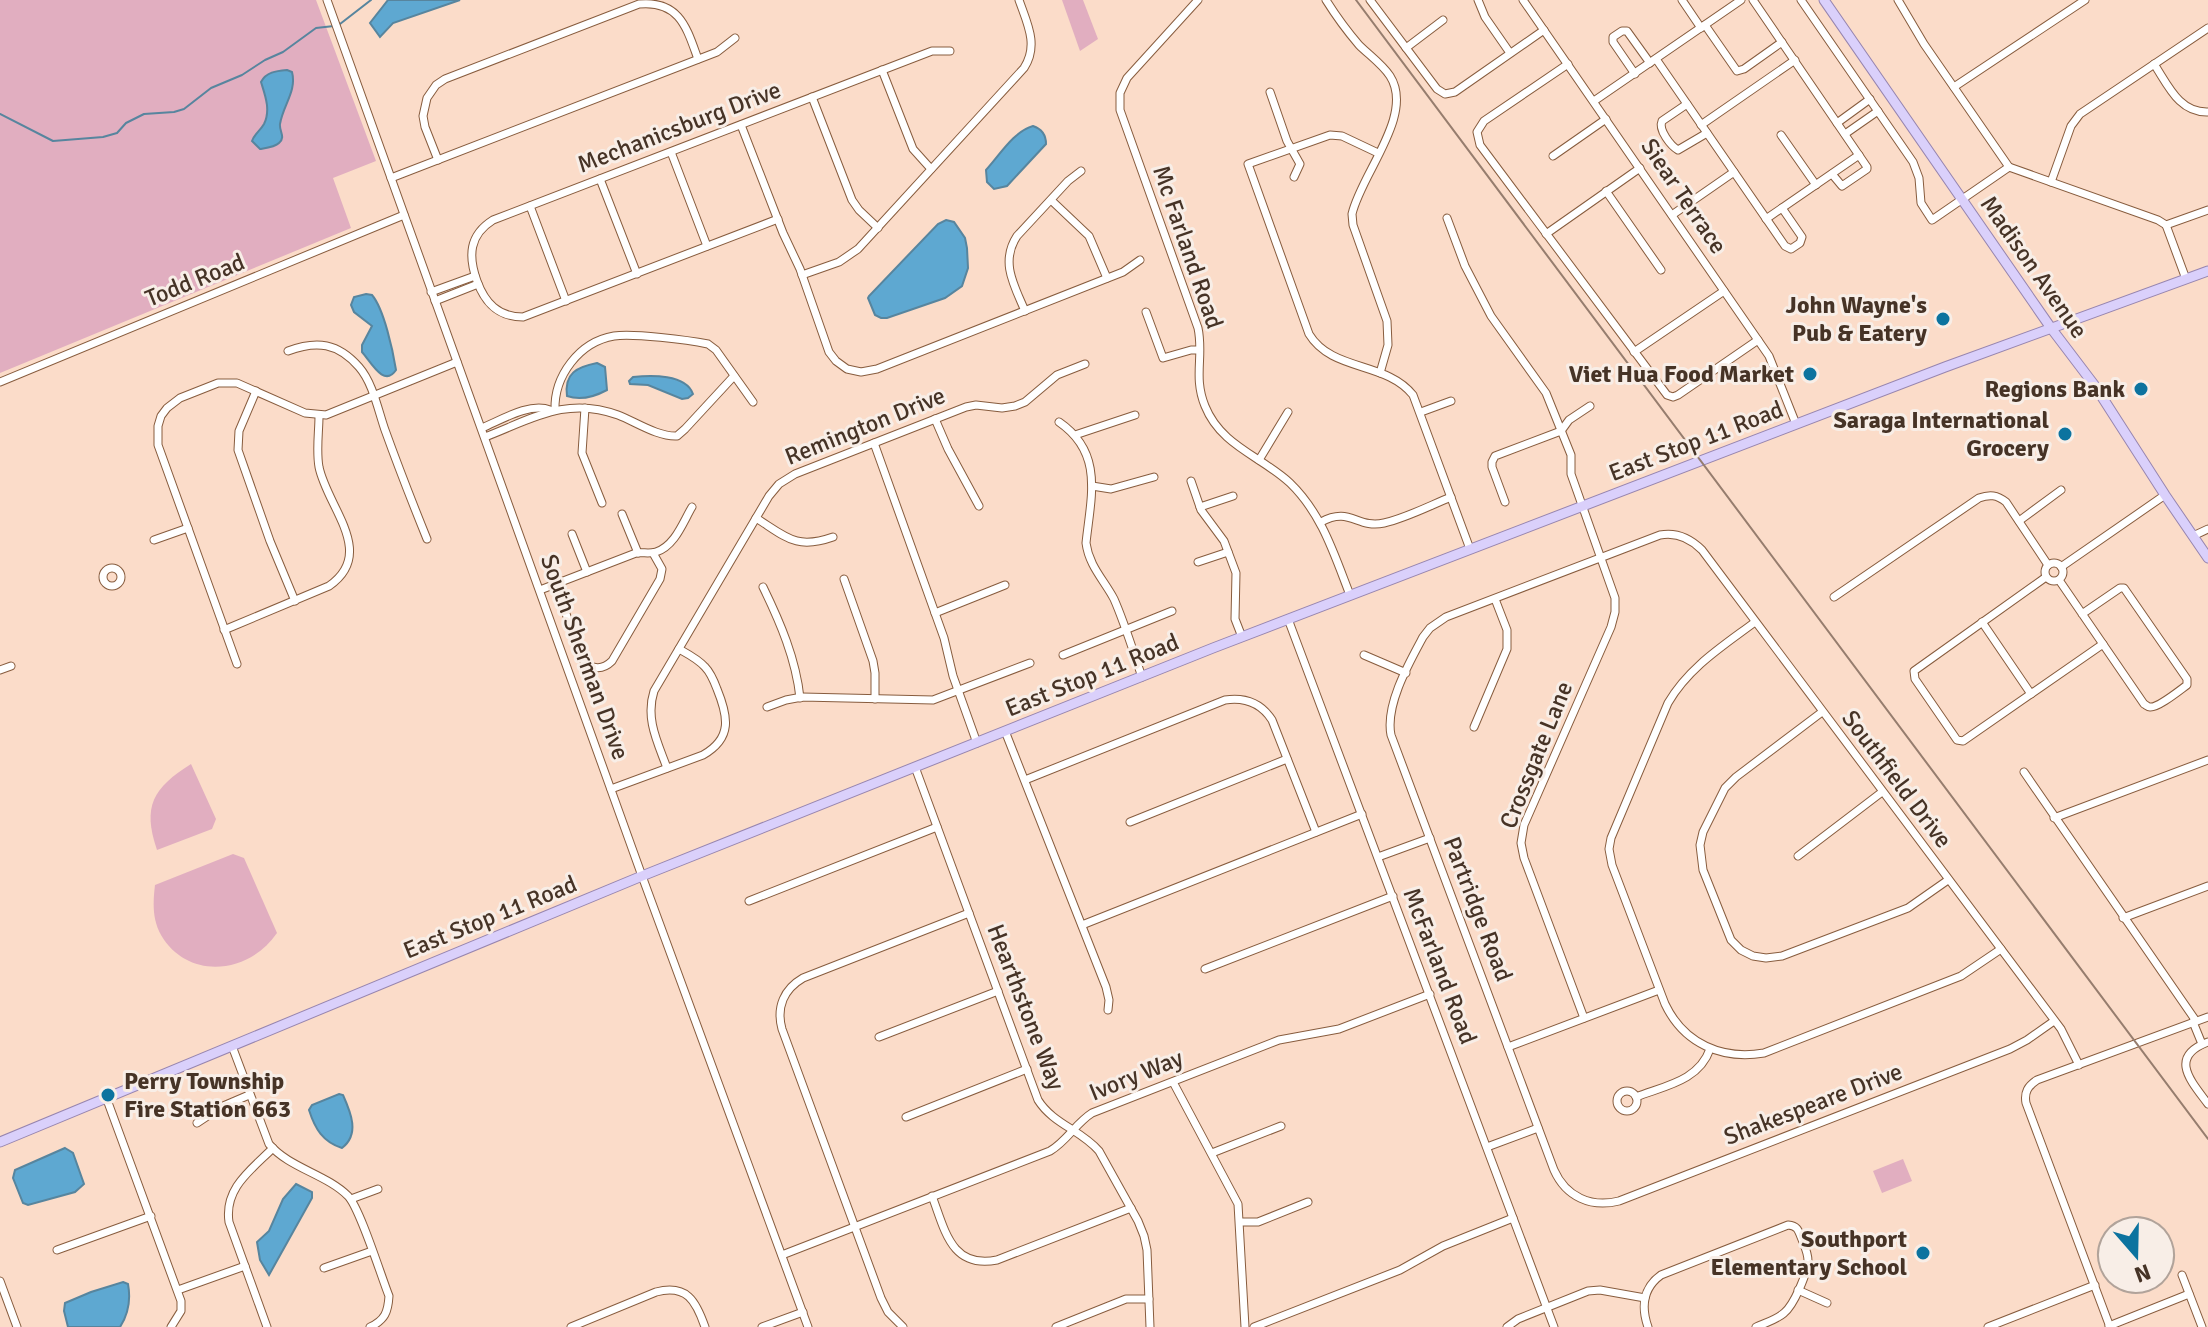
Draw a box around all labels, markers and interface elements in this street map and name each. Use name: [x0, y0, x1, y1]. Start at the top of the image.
street label: Mechanicsburg Drive: [573, 74, 785, 180]
street label: Siear Terrace: [1634, 133, 1734, 259]
street label: Mc Farland Road: [1146, 162, 1230, 332]
street label: Madison Avenue: [1974, 190, 2094, 344]
street label: Todd Road: [141, 247, 249, 313]
place label: John Wayne's Pub & Eatery: [1786, 290, 1927, 348]
marker: John Wayne's Pub & Eatery: [1934, 310, 1952, 328]
place label: Viet Hua Food Market: [1569, 359, 1794, 389]
marker: Viet Hua Food Market: [1801, 365, 1819, 383]
place label: Regions Bank: [1984, 374, 2125, 404]
street label: Remington Drive: [780, 380, 950, 472]
marker: Regions Bank: [2132, 380, 2150, 398]
street label: East Stop 11 Road: [1605, 394, 1787, 488]
place label: Saraga International Grocery: [1834, 405, 2049, 463]
marker: Saraga International Grocery: [2056, 425, 2074, 443]
street label: South Sherman Drive: [534, 550, 636, 764]
street label: East Stop 11 Road: [1001, 627, 1183, 723]
street label: Crossgate Lane: [1493, 677, 1579, 833]
street label: Southfield Drive: [1835, 704, 1959, 854]
street label: Partridge Road: [1437, 832, 1519, 986]
street label: East Stop 11 Road: [399, 869, 581, 965]
street label: McFarland Road: [1396, 884, 1484, 1048]
street label: Hearthstone Way: [981, 920, 1071, 1094]
street label: Ivory Way: [1085, 1043, 1187, 1107]
street label: Shakespeare Drive: [1719, 1056, 1907, 1152]
place label: Perry Township Fire Station 663: [124, 1066, 291, 1124]
marker: Perry Township Fire Station 663: [99, 1086, 117, 1104]
north arrow: [2096, 1215, 2176, 1295]
place label: Southport Elementary School: [1710, 1224, 1907, 1282]
marker: Southport Elementary School: [1914, 1244, 1932, 1262]
text: N: [2131, 1258, 2154, 1289]

